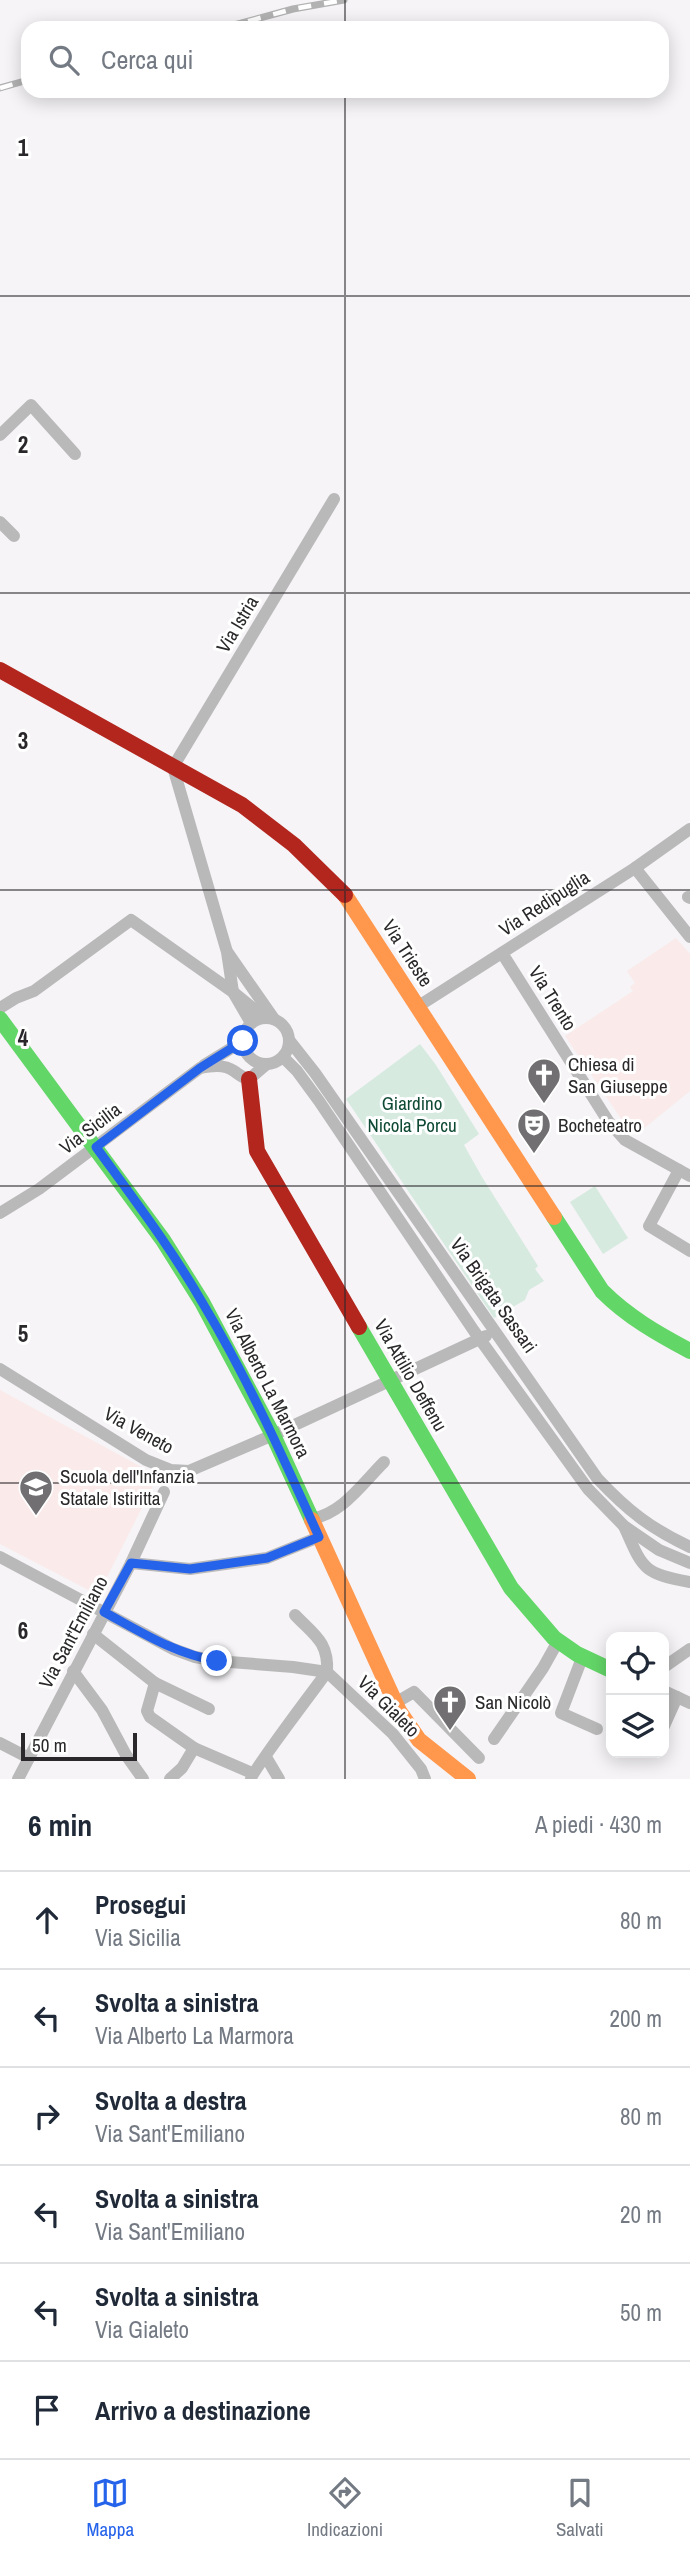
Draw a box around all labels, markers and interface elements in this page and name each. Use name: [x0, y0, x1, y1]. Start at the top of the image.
search box: [21, 21, 669, 98]
icon: search: [45, 41, 83, 79]
text: Cerca qui: [101, 42, 193, 77]
text: 1: [18, 132, 29, 163]
text: 2: [18, 429, 28, 460]
street label: Via Istria: [210, 590, 264, 657]
text: 3: [18, 725, 28, 756]
street label: Via Redipuglia: [494, 864, 594, 942]
street label: Via Trieste: [377, 914, 439, 992]
street label: Via Trento: [523, 961, 583, 1035]
text: 4: [18, 1022, 29, 1053]
route start: [227, 1025, 258, 1056]
place label: Chiesa di San Giuseppe: [568, 1051, 668, 1099]
church icon: Chiesa di San Giuseppe: [525, 1056, 563, 1105]
park label: Giardino Nicola Porcu: [367, 1090, 457, 1138]
street label: Via Sicilia: [54, 1096, 126, 1160]
theatre icon: Bocheteatro: [515, 1106, 553, 1155]
place label: Bocheteatro: [558, 1112, 642, 1138]
street label: Via Brigata Sassari: [445, 1232, 543, 1358]
street label: Via Alberto La Marmora: [219, 1304, 317, 1462]
street label: Via Attilio Deffenu: [368, 1314, 454, 1436]
text: 5: [18, 1318, 28, 1349]
street label: Via Veneto: [99, 1400, 179, 1460]
place label: Scuola dell'Infanzia Statale Istiritta: [60, 1463, 195, 1511]
school or university icon: Scuola dell'Infanzia Statale Istiritta: [17, 1468, 55, 1517]
street label: Via Sant'Emiliano: [32, 1571, 114, 1693]
text: 6: [18, 1615, 28, 1646]
map controls: [606, 1632, 669, 1758]
button: locate: [606, 1632, 669, 1695]
route end: [201, 1645, 232, 1676]
street label: Via Gialeto: [352, 1669, 426, 1743]
church icon: San Nicolò: [431, 1683, 469, 1732]
place label: San Nicolò: [475, 1689, 551, 1715]
button: layers: [606, 1695, 669, 1758]
scale bar: [21, 1730, 136, 1762]
text: 50 m: [32, 1732, 67, 1758]
text: 6 min: [28, 1805, 92, 1845]
text: A piedi · 430 m: [535, 1809, 662, 1840]
text: Prosegui: [95, 1887, 186, 1922]
icon: ahead: [28, 1901, 66, 1939]
text: 80 m: [620, 1905, 662, 1936]
text: Via Sicilia: [95, 1922, 181, 1953]
text: Svolta a sinistra: [95, 1985, 259, 2020]
icon: left: [28, 1999, 66, 2037]
text: 200 m: [610, 2003, 662, 2034]
text: Via Alberto La Marmora: [95, 2020, 294, 2051]
text: Svolta a destra: [95, 2083, 247, 2118]
icon: right: [28, 2097, 66, 2135]
text: 80 m: [620, 2101, 662, 2132]
text: Via Sant'Emiliano: [95, 2118, 245, 2149]
text: Svolta a sinistra: [95, 2181, 259, 2216]
icon: left: [28, 2195, 66, 2233]
text: 20 m: [620, 2199, 662, 2230]
text: Via Sant'Emiliano: [95, 2216, 245, 2247]
text: Svolta a sinistra: [95, 2279, 259, 2314]
icon: left: [28, 2293, 66, 2331]
text: 50 m: [620, 2297, 662, 2328]
text: Via Gialeto: [95, 2314, 189, 2345]
icon: arrive: [28, 2391, 66, 2429]
text: Arrivo a destinazione: [95, 2393, 311, 2428]
tab: Mappa: [86, 2474, 134, 2542]
tab: Indicazioni: [307, 2474, 383, 2542]
tab: Salvati: [556, 2474, 604, 2542]

